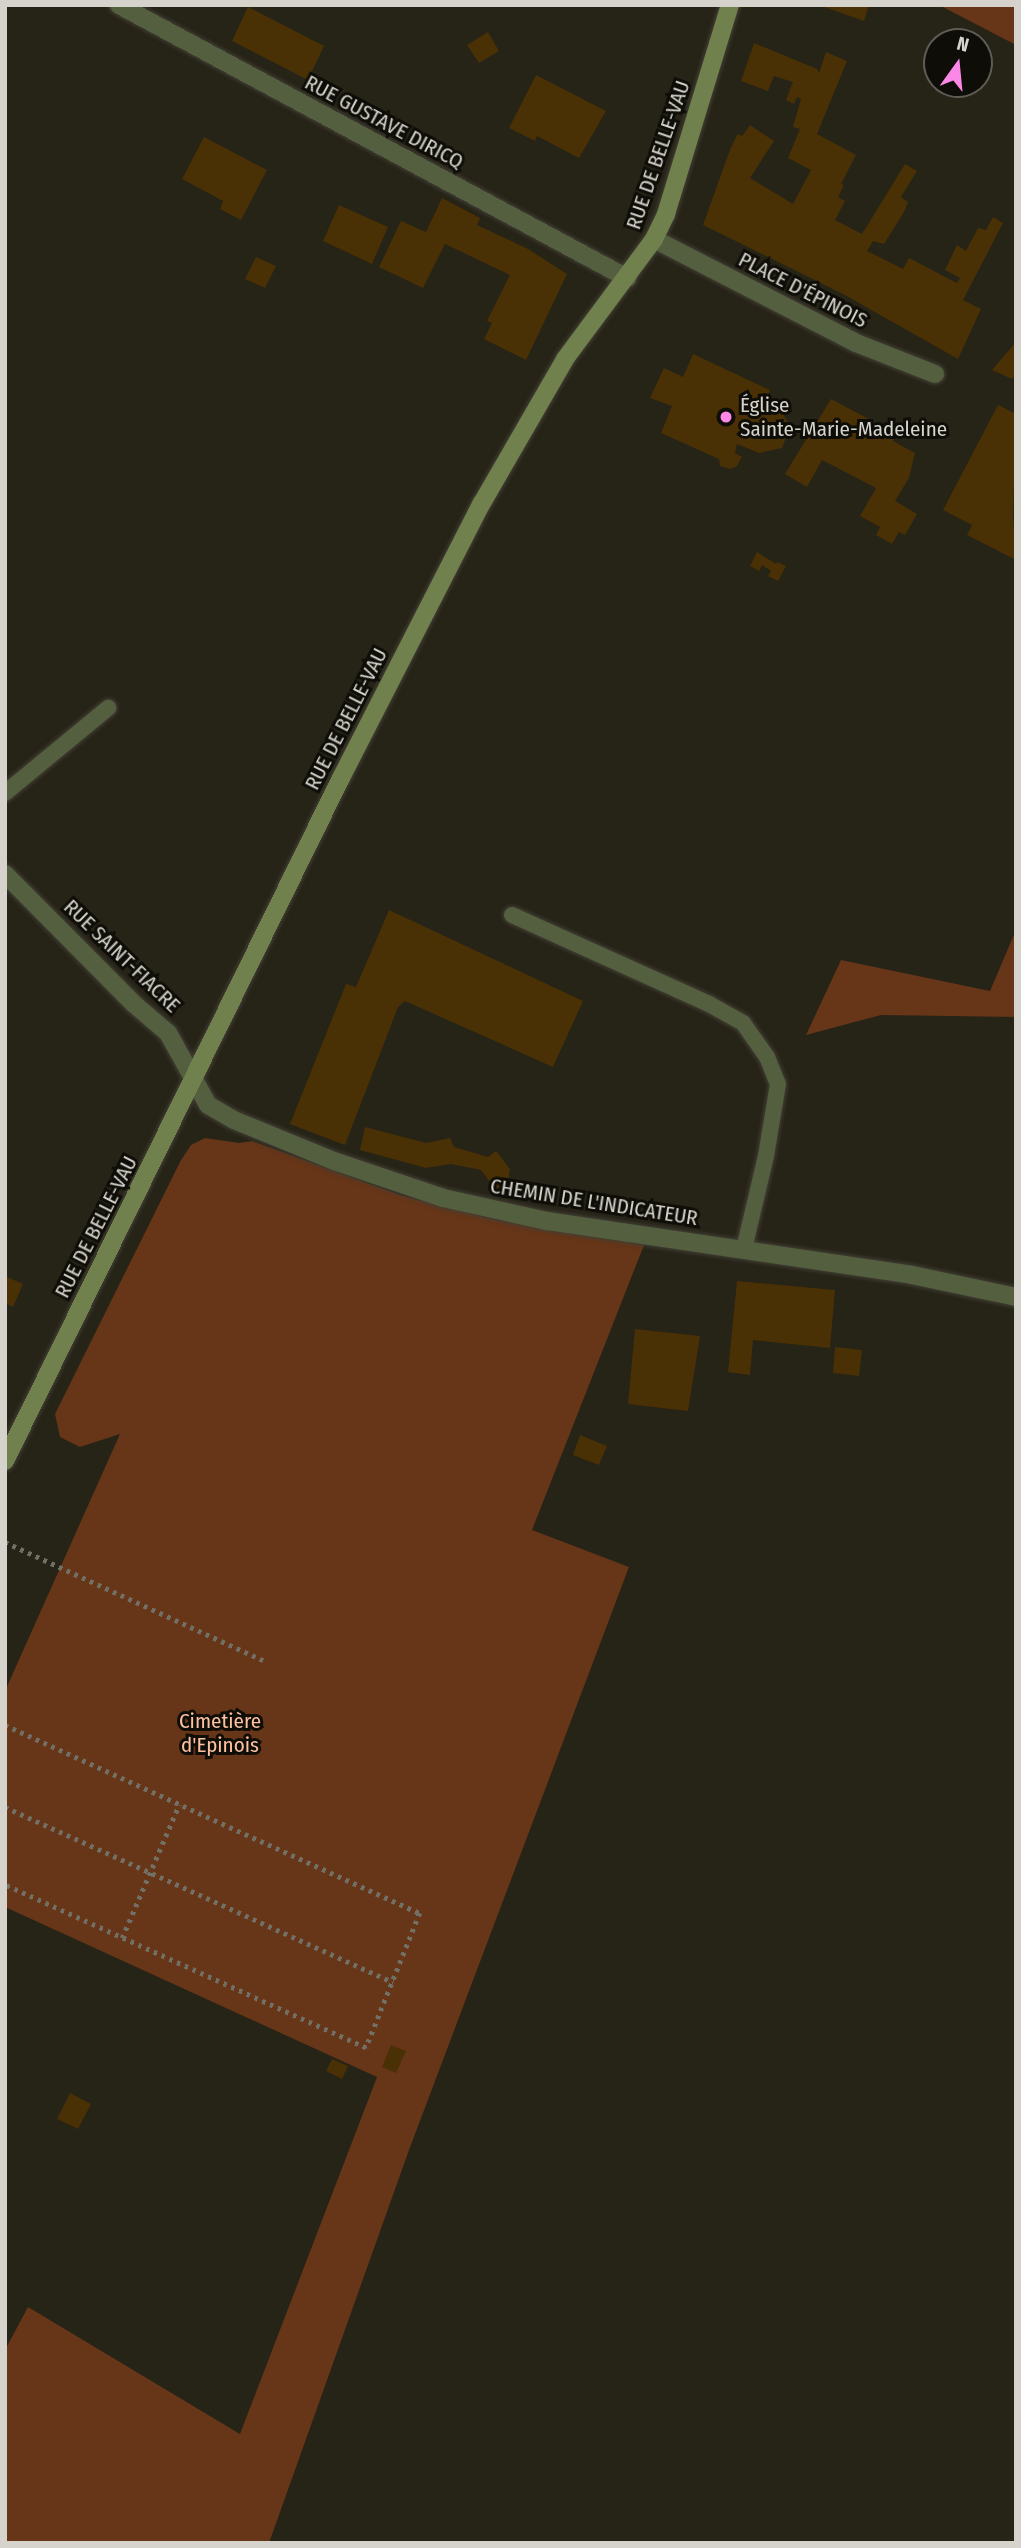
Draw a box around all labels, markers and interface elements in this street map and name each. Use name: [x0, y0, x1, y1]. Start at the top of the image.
north arrow: [923, 28, 993, 98]
text: N: [955, 32, 972, 57]
street label: RUE GUSTAVE DIRICQ: [301, 70, 467, 174]
street label: RUE DE BELLE-VAU: [621, 77, 695, 233]
street label: PLACE D'ÉPINOIS: [734, 247, 872, 333]
place label: Église Sainte-Marie-Madeleine: [740, 392, 947, 442]
marker: Église Sainte-Marie-Madeleine: [718, 409, 734, 425]
street label: RUE DE BELLE-VAU: [299, 644, 393, 794]
street label: RUE SAINT-FIACRE: [59, 894, 185, 1018]
street label: RUE DE BELLE-VAU: [49, 1152, 143, 1302]
street label: CHEMIN DE L'INDICATEUR: [488, 1173, 700, 1231]
park label: Cimetière d'Epinois: [179, 1708, 261, 1758]

